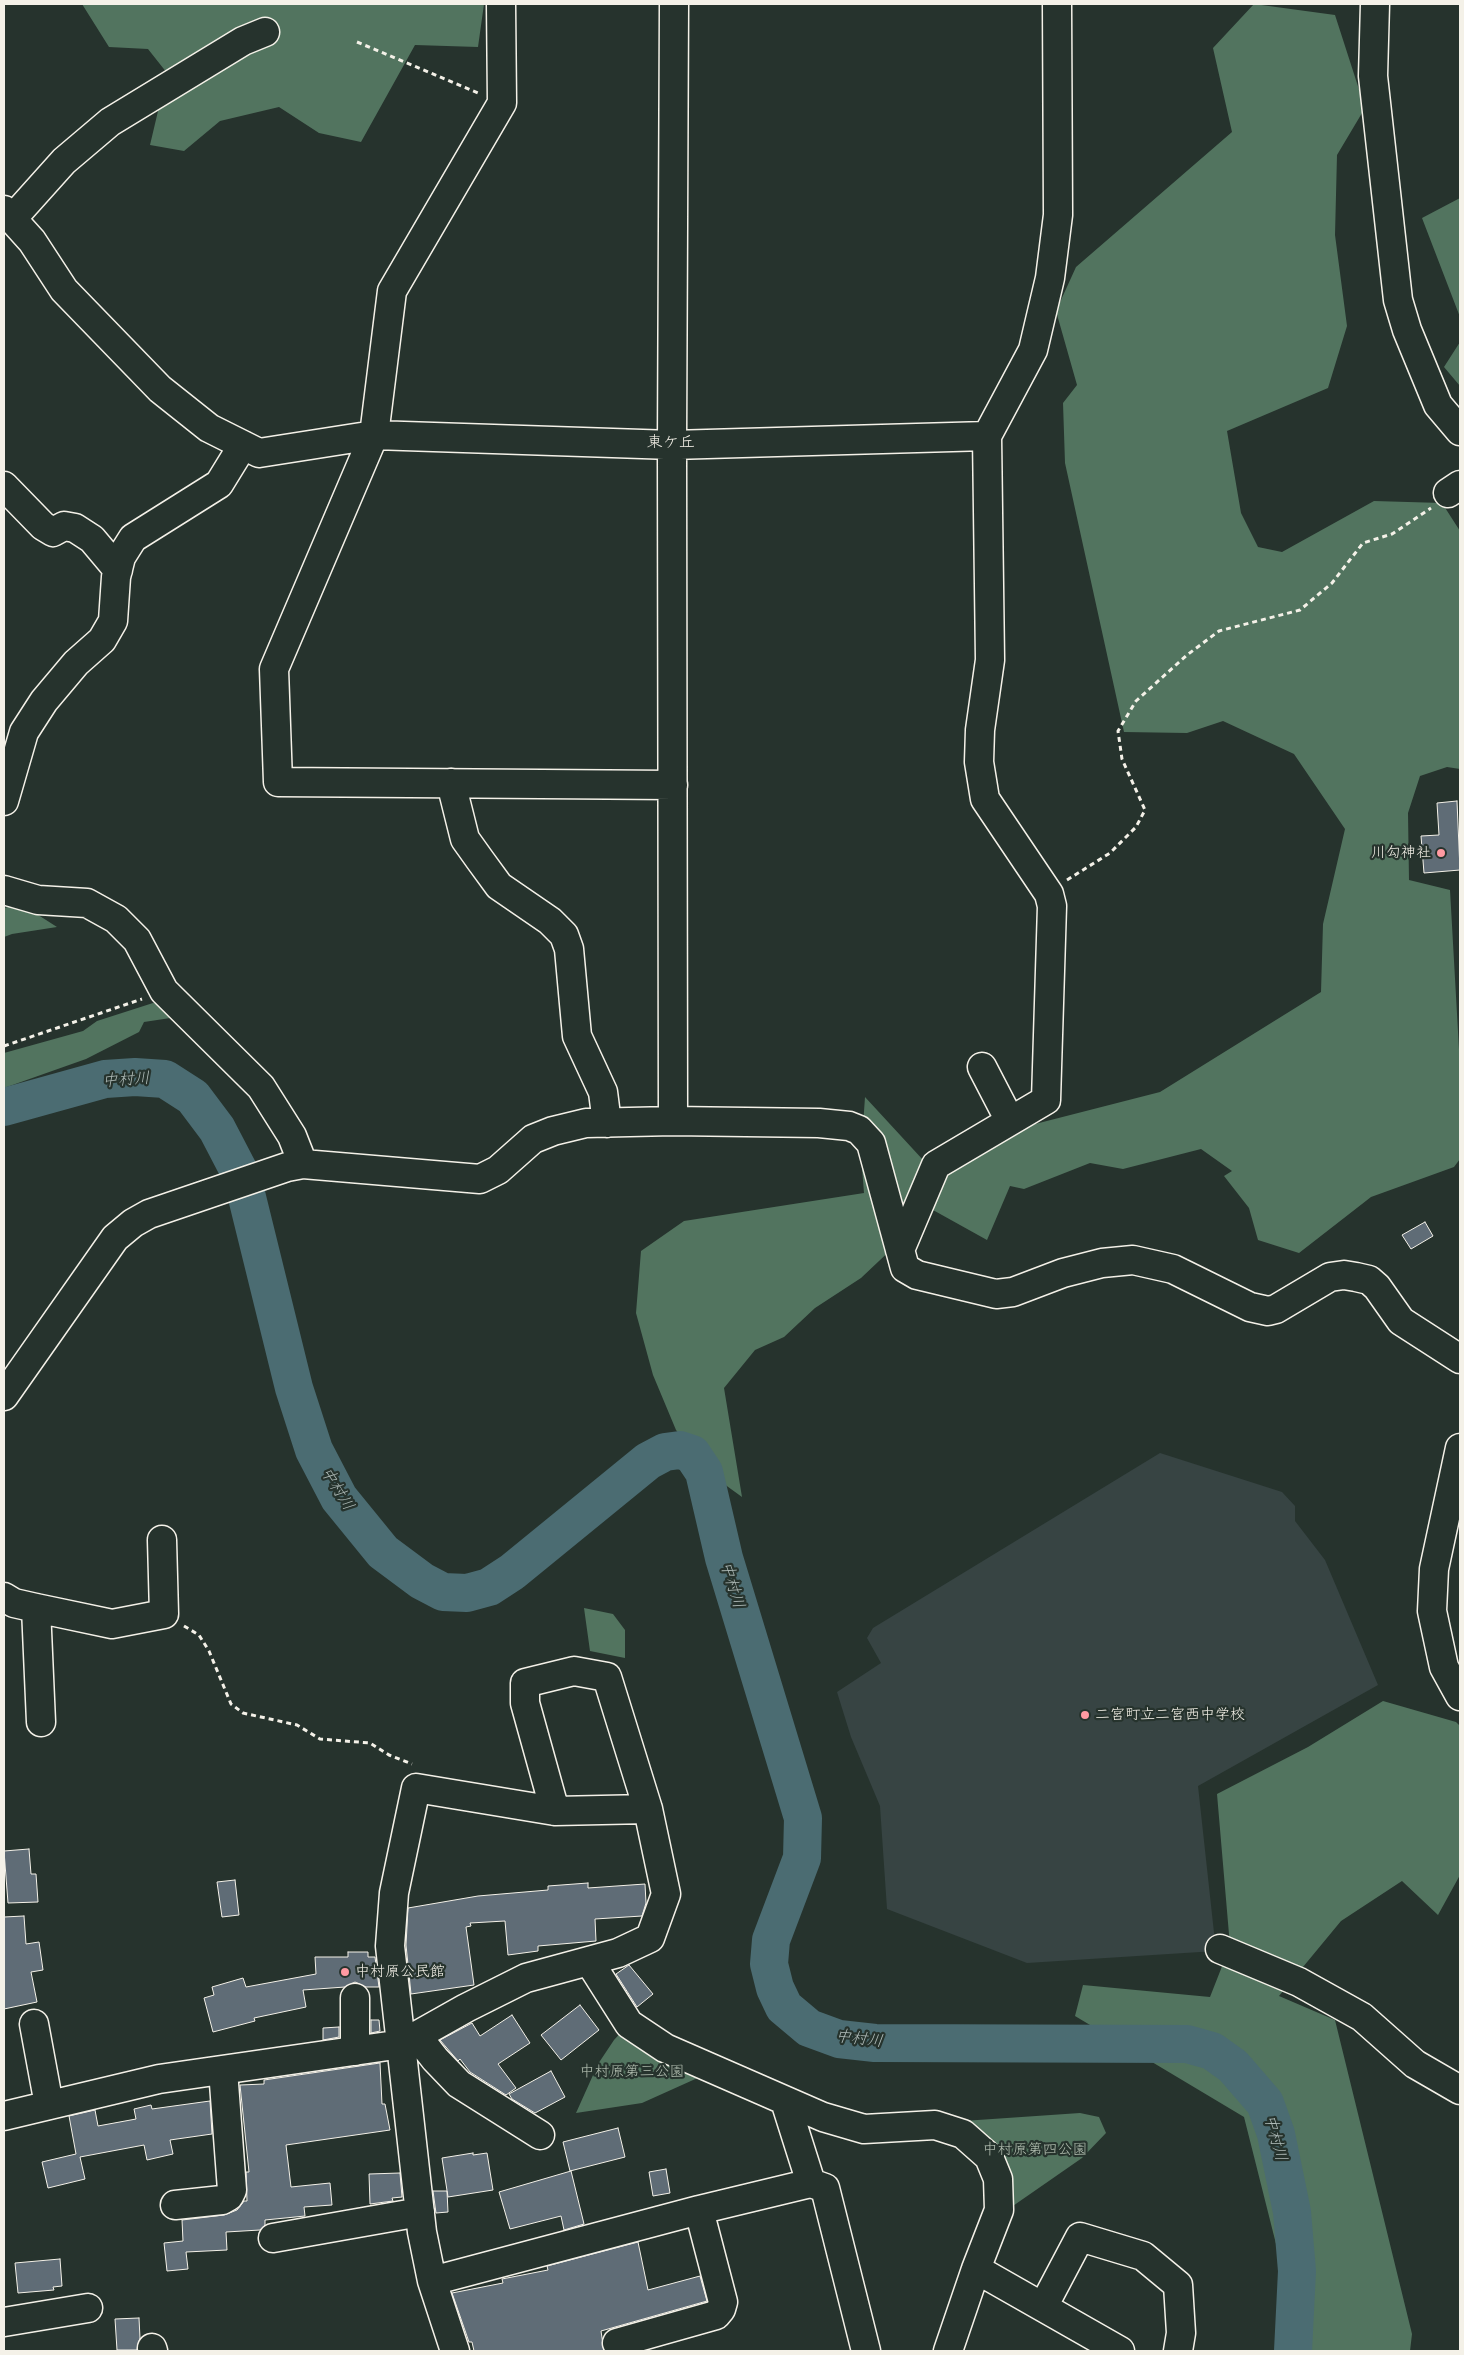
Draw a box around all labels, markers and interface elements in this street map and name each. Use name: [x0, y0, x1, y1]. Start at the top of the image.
district label: 東ケ丘: [647, 433, 695, 453]
place label: 川勾神社: [1371, 844, 1431, 862]
marker: 川勾神社: [1435, 847, 1447, 859]
water label: 中村川: [101, 1069, 151, 1091]
water label: 中村川: [316, 1464, 358, 1514]
water label: 中村川: [716, 1559, 748, 1611]
place label: 二宮町立二宮西中学校: [1095, 1706, 1245, 1724]
marker: 二宮町立二宮西中学校: [1079, 1709, 1091, 1721]
place label: 中村原公民館: [355, 1963, 445, 1981]
marker: 中村原公民館: [339, 1966, 351, 1978]
water label: 中村川: [834, 2027, 884, 2051]
park label: 中村原第三公園: [580, 2063, 684, 2081]
water label: 中村川: [1260, 2112, 1290, 2164]
park label: 中村原第四公園: [983, 2141, 1087, 2159]

